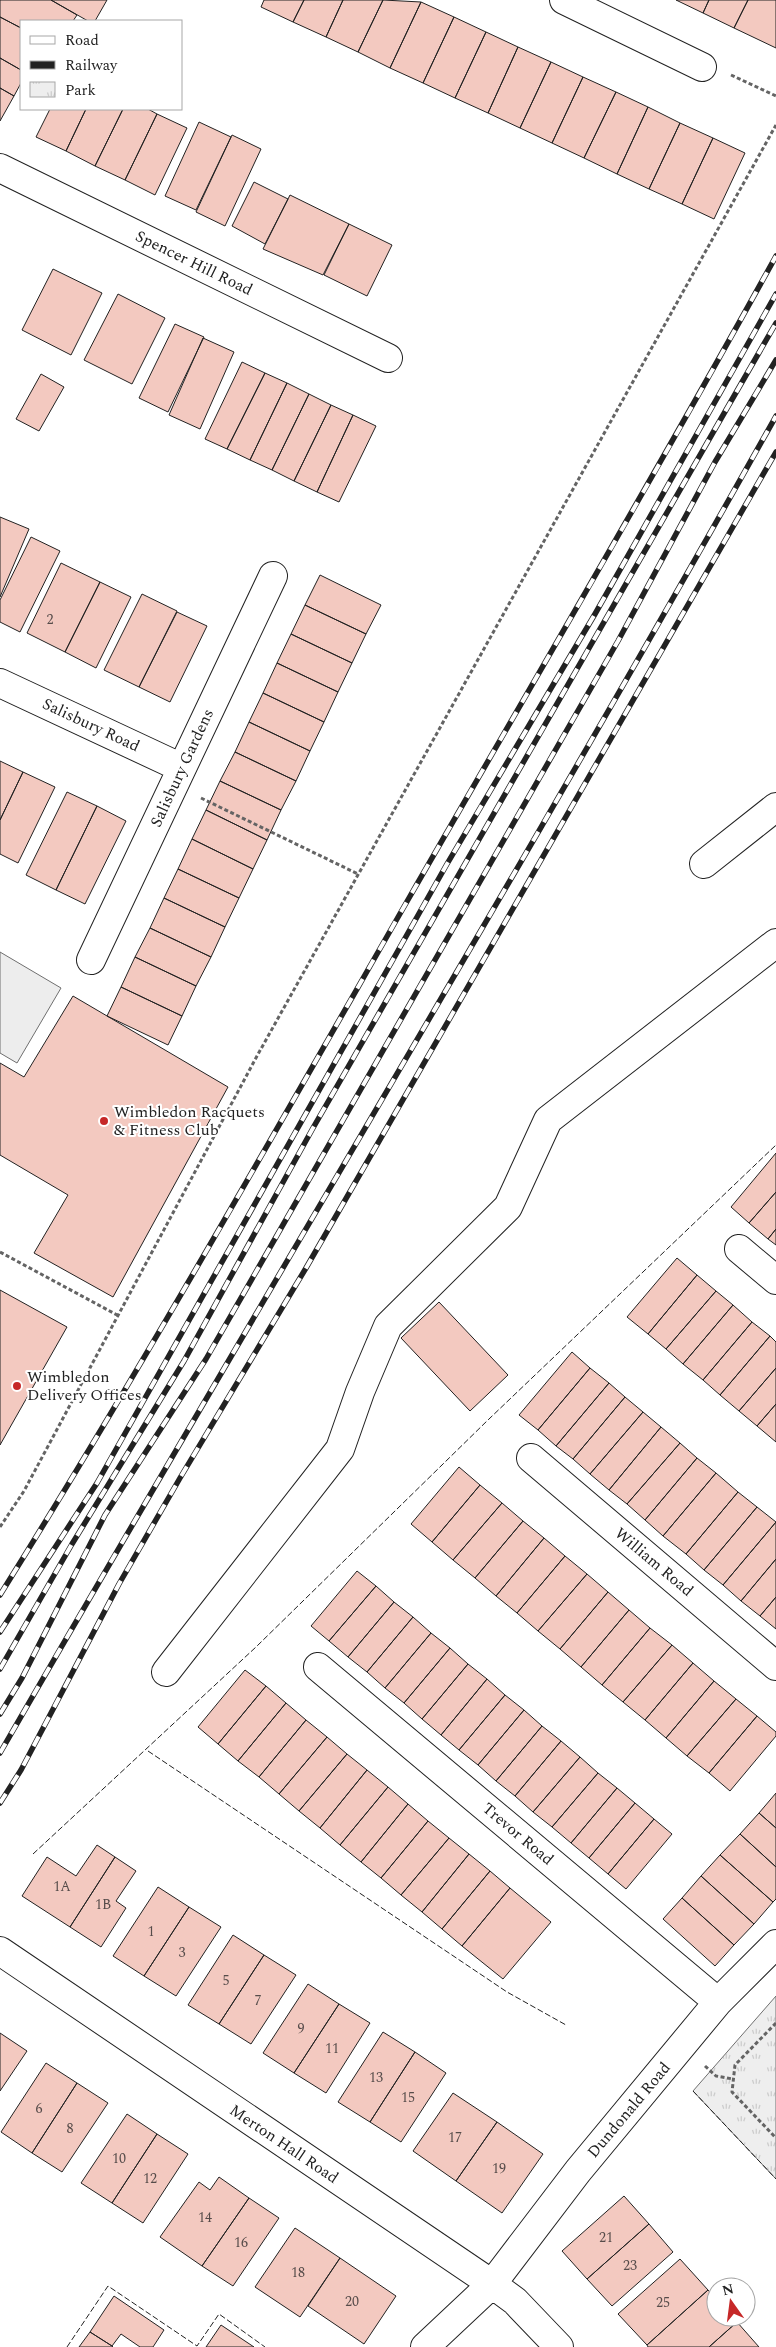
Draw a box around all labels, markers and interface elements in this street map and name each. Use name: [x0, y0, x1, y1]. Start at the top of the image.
legend: [20, 20, 182, 110]
text: Road: [65, 29, 99, 52]
text: Railway: [65, 54, 118, 77]
text: Park: [65, 79, 96, 102]
street label: Spencer Hill Road: [131, 224, 257, 302]
house number: 2: [47, 609, 54, 630]
street label: Salisbury Road: [38, 692, 144, 758]
street label: Salisbury Gardens: [144, 705, 220, 831]
place label: Wimbledon Racquets & Fitness Club: [114, 1100, 265, 1142]
marker: Wimbledon Racquets & Fitness Club: [98, 1115, 110, 1127]
place label: Wimbledon Delivery Offices: [27, 1365, 142, 1407]
marker: Wimbledon Delivery Offices: [11, 1380, 23, 1392]
street label: William Road: [609, 1522, 699, 1602]
street label: Trevor Road: [477, 1797, 559, 1871]
house number: 1A: [53, 1876, 71, 1897]
house number: 1B: [95, 1894, 111, 1915]
house number: 1: [148, 1921, 155, 1942]
house number: 3: [179, 1942, 186, 1963]
house number: 5: [223, 1970, 230, 1991]
house number: 7: [255, 1990, 262, 2011]
house number: 9: [298, 2018, 305, 2039]
house number: 11: [325, 2038, 339, 2059]
street label: Dundonald Road: [582, 2057, 676, 2163]
house number: 13: [369, 2067, 383, 2088]
house number: 15: [401, 2087, 415, 2108]
house number: 6: [36, 2098, 43, 2119]
street label: Merton Hall Road: [225, 2098, 343, 2190]
house number: 8: [67, 2118, 74, 2139]
house number: 17: [448, 2127, 462, 2148]
house number: 10: [112, 2148, 126, 2169]
house number: 19: [492, 2158, 506, 2179]
house number: 12: [143, 2168, 157, 2189]
house number: 14: [198, 2207, 212, 2228]
house number: 21: [599, 2227, 613, 2248]
house number: 16: [234, 2232, 248, 2253]
house number: 23: [623, 2255, 637, 2276]
house number: 18: [291, 2262, 305, 2283]
north arrow: [706, 2277, 756, 2327]
text: N: [720, 2278, 736, 2301]
house number: 20: [345, 2291, 359, 2312]
house number: 25: [656, 2292, 670, 2313]

